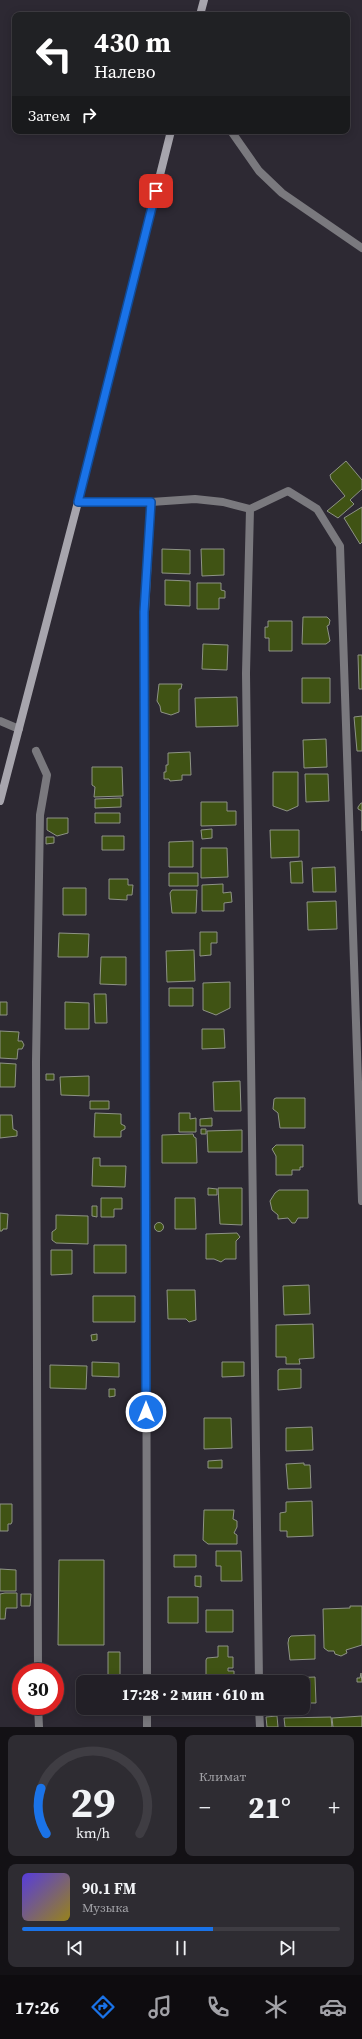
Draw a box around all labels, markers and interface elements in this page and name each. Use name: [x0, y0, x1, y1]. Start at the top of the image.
text: 430 m: [94, 23, 171, 61]
icon: left: [28, 28, 80, 80]
text: Налево: [94, 59, 156, 84]
icon: right: [78, 104, 100, 126]
text: Затем: [28, 105, 70, 126]
pin: [139, 174, 173, 208]
icon: arrive: [145, 180, 167, 202]
position arrow: [125, 1391, 167, 1433]
speed limit sign: 30: [12, 1663, 64, 1715]
text: 17:28 · 2 мин · 610 m: [122, 1684, 264, 1705]
text: Климат: [199, 1768, 246, 1785]
text: 29: [70, 1773, 115, 1830]
text: 21°: [248, 1787, 291, 1828]
text: −: [199, 1792, 211, 1822]
text: +: [328, 1792, 340, 1822]
text: km/h: [76, 1822, 110, 1842]
text: 90.1 FM: [82, 1878, 136, 1899]
text: Музыка: [82, 1899, 129, 1916]
icon: previous: [64, 1937, 86, 1959]
icon: pause: [170, 1937, 192, 1959]
icon: next: [276, 1937, 298, 1959]
icon: directions: [89, 1993, 117, 2021]
icon: music: [146, 1993, 174, 2021]
icon: phone: [204, 1993, 232, 2021]
icon: climate: [262, 1993, 290, 2021]
icon: car: [319, 1993, 347, 2021]
text: 17:26: [15, 1995, 59, 2020]

